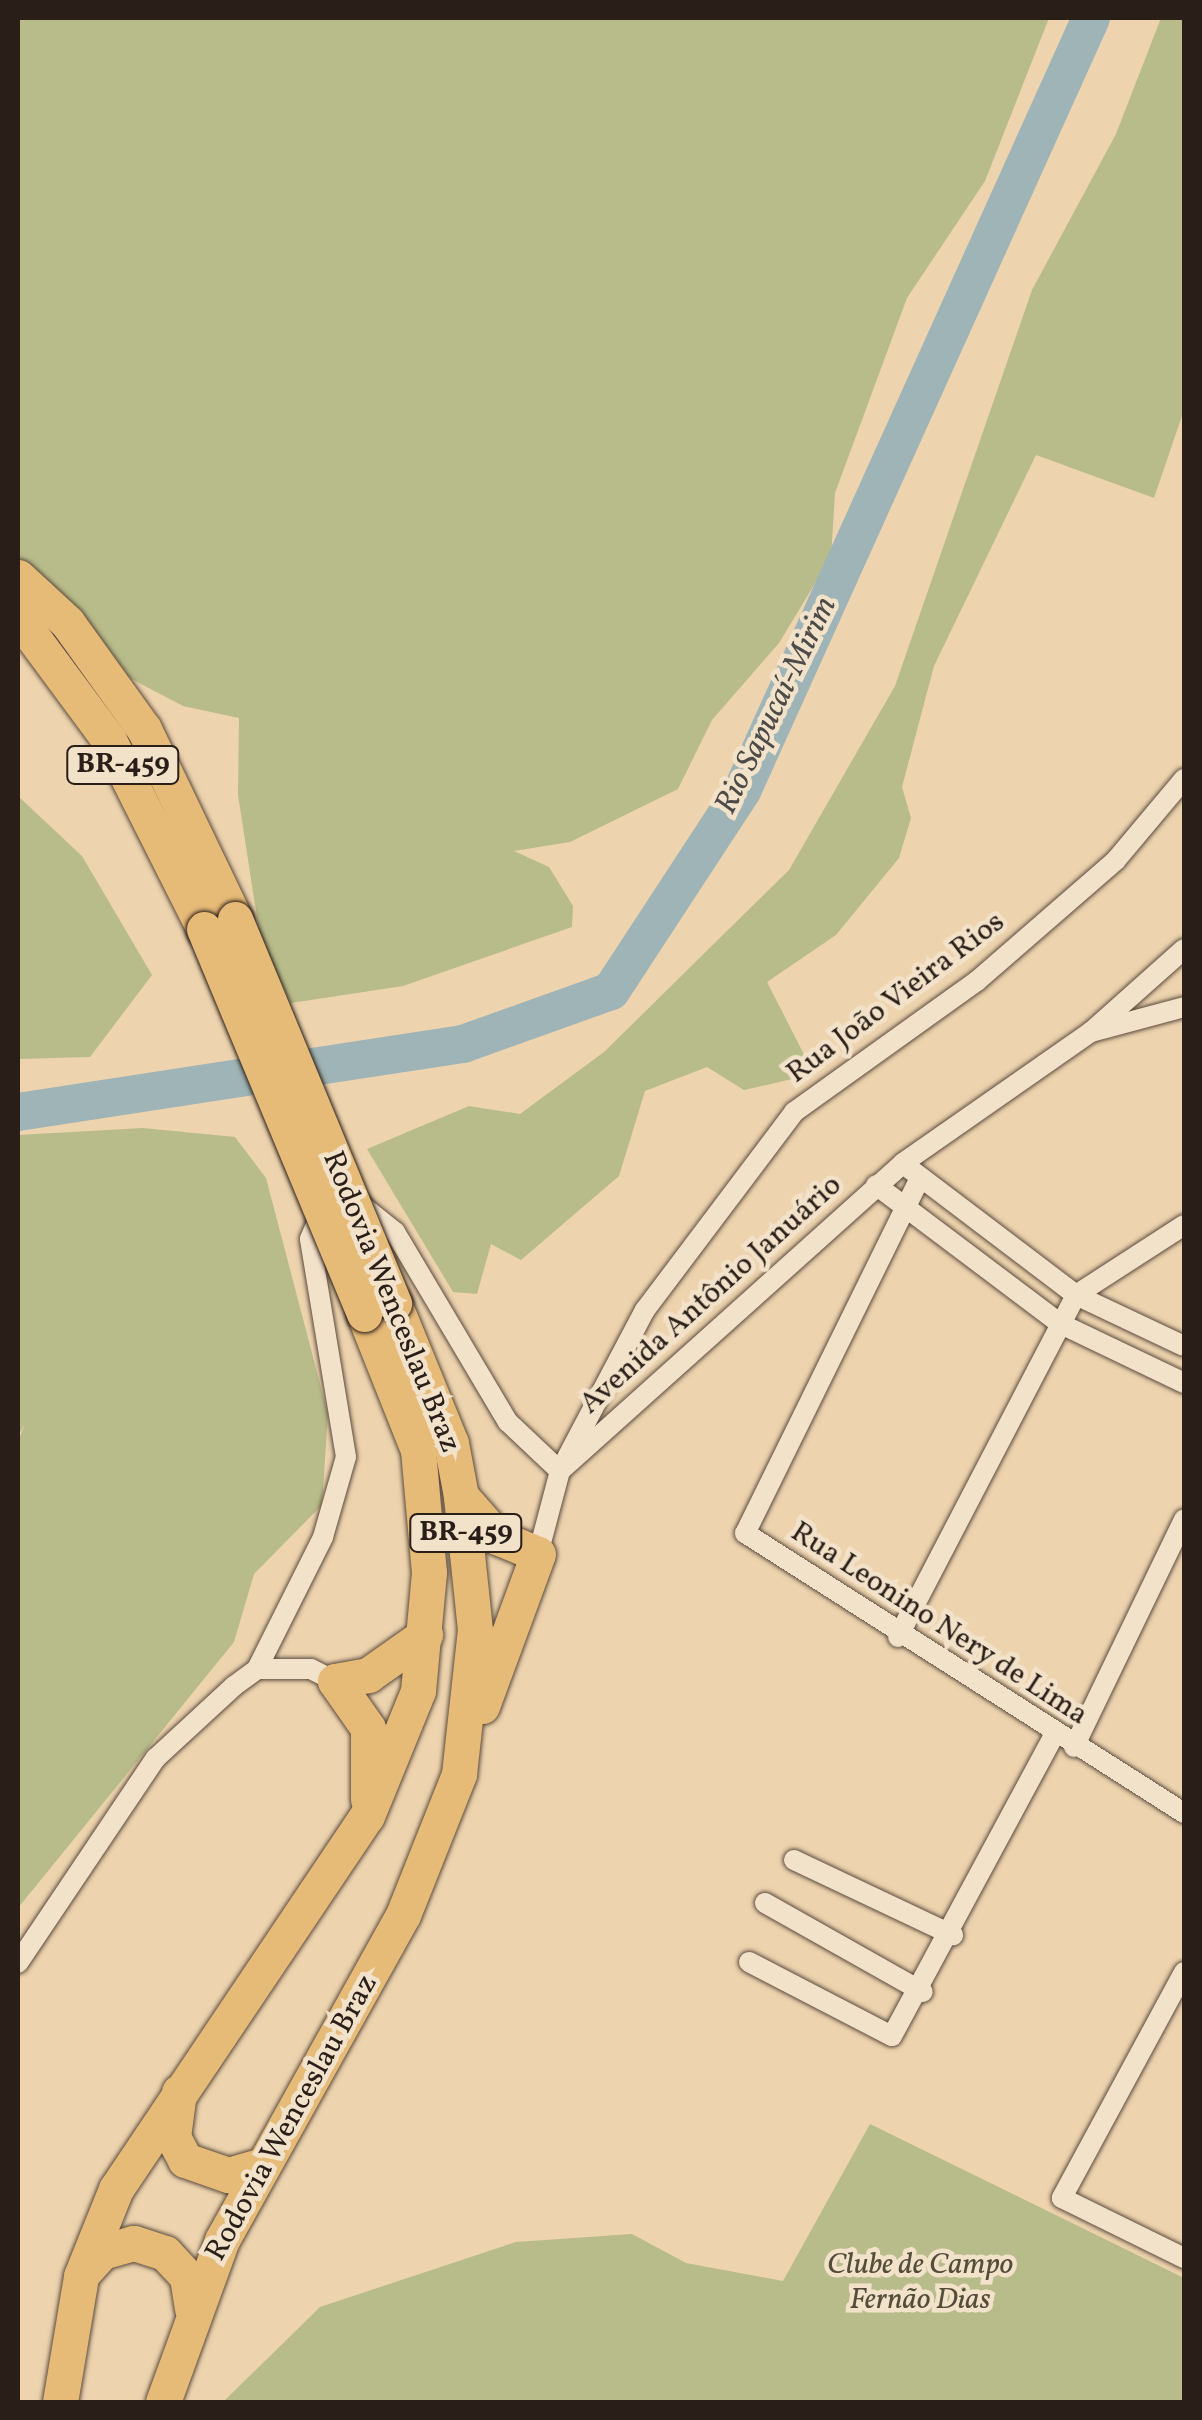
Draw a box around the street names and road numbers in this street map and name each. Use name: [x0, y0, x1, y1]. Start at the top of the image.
road number: BR-459: [66, 742, 180, 788]
street label: Rua João Vieira Rios: [780, 904, 1012, 1092]
street label: Rodovia Wenceslau Braz: [314, 1146, 468, 1458]
street label: Avenida Antônio Januário: [573, 1168, 849, 1422]
road number: BR-459: [408, 1510, 524, 1556]
street label: Rua Leonino Nery de Lima: [783, 1514, 1095, 1734]
street label: Rodovia Wenceslau Braz: [198, 1968, 386, 2268]

